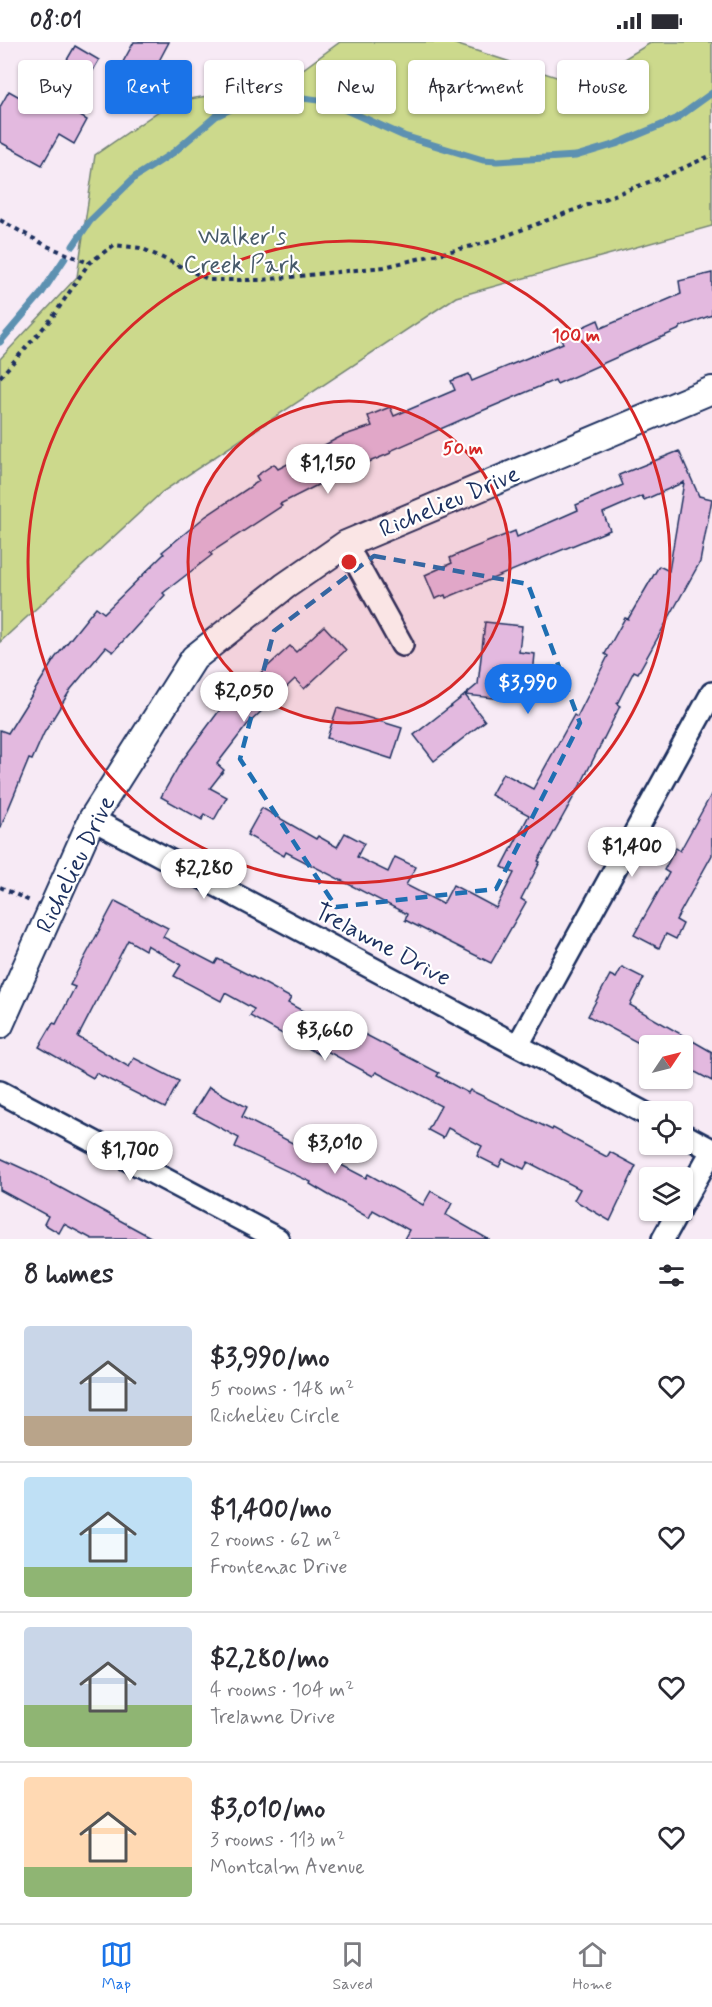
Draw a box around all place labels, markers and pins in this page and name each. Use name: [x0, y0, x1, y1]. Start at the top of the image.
pin: $1,150: [279, 444, 377, 495]
centre of rings: [339, 552, 359, 572]
pin: $3,990: [479, 664, 577, 715]
pin: $2,050: [195, 672, 293, 723]
pin: $1,400: [583, 827, 681, 878]
pin: $2,280: [155, 849, 253, 900]
pin: $3,660: [276, 1011, 374, 1062]
pin: $3,010: [286, 1124, 384, 1175]
pin: $1,700: [81, 1131, 179, 1182]

